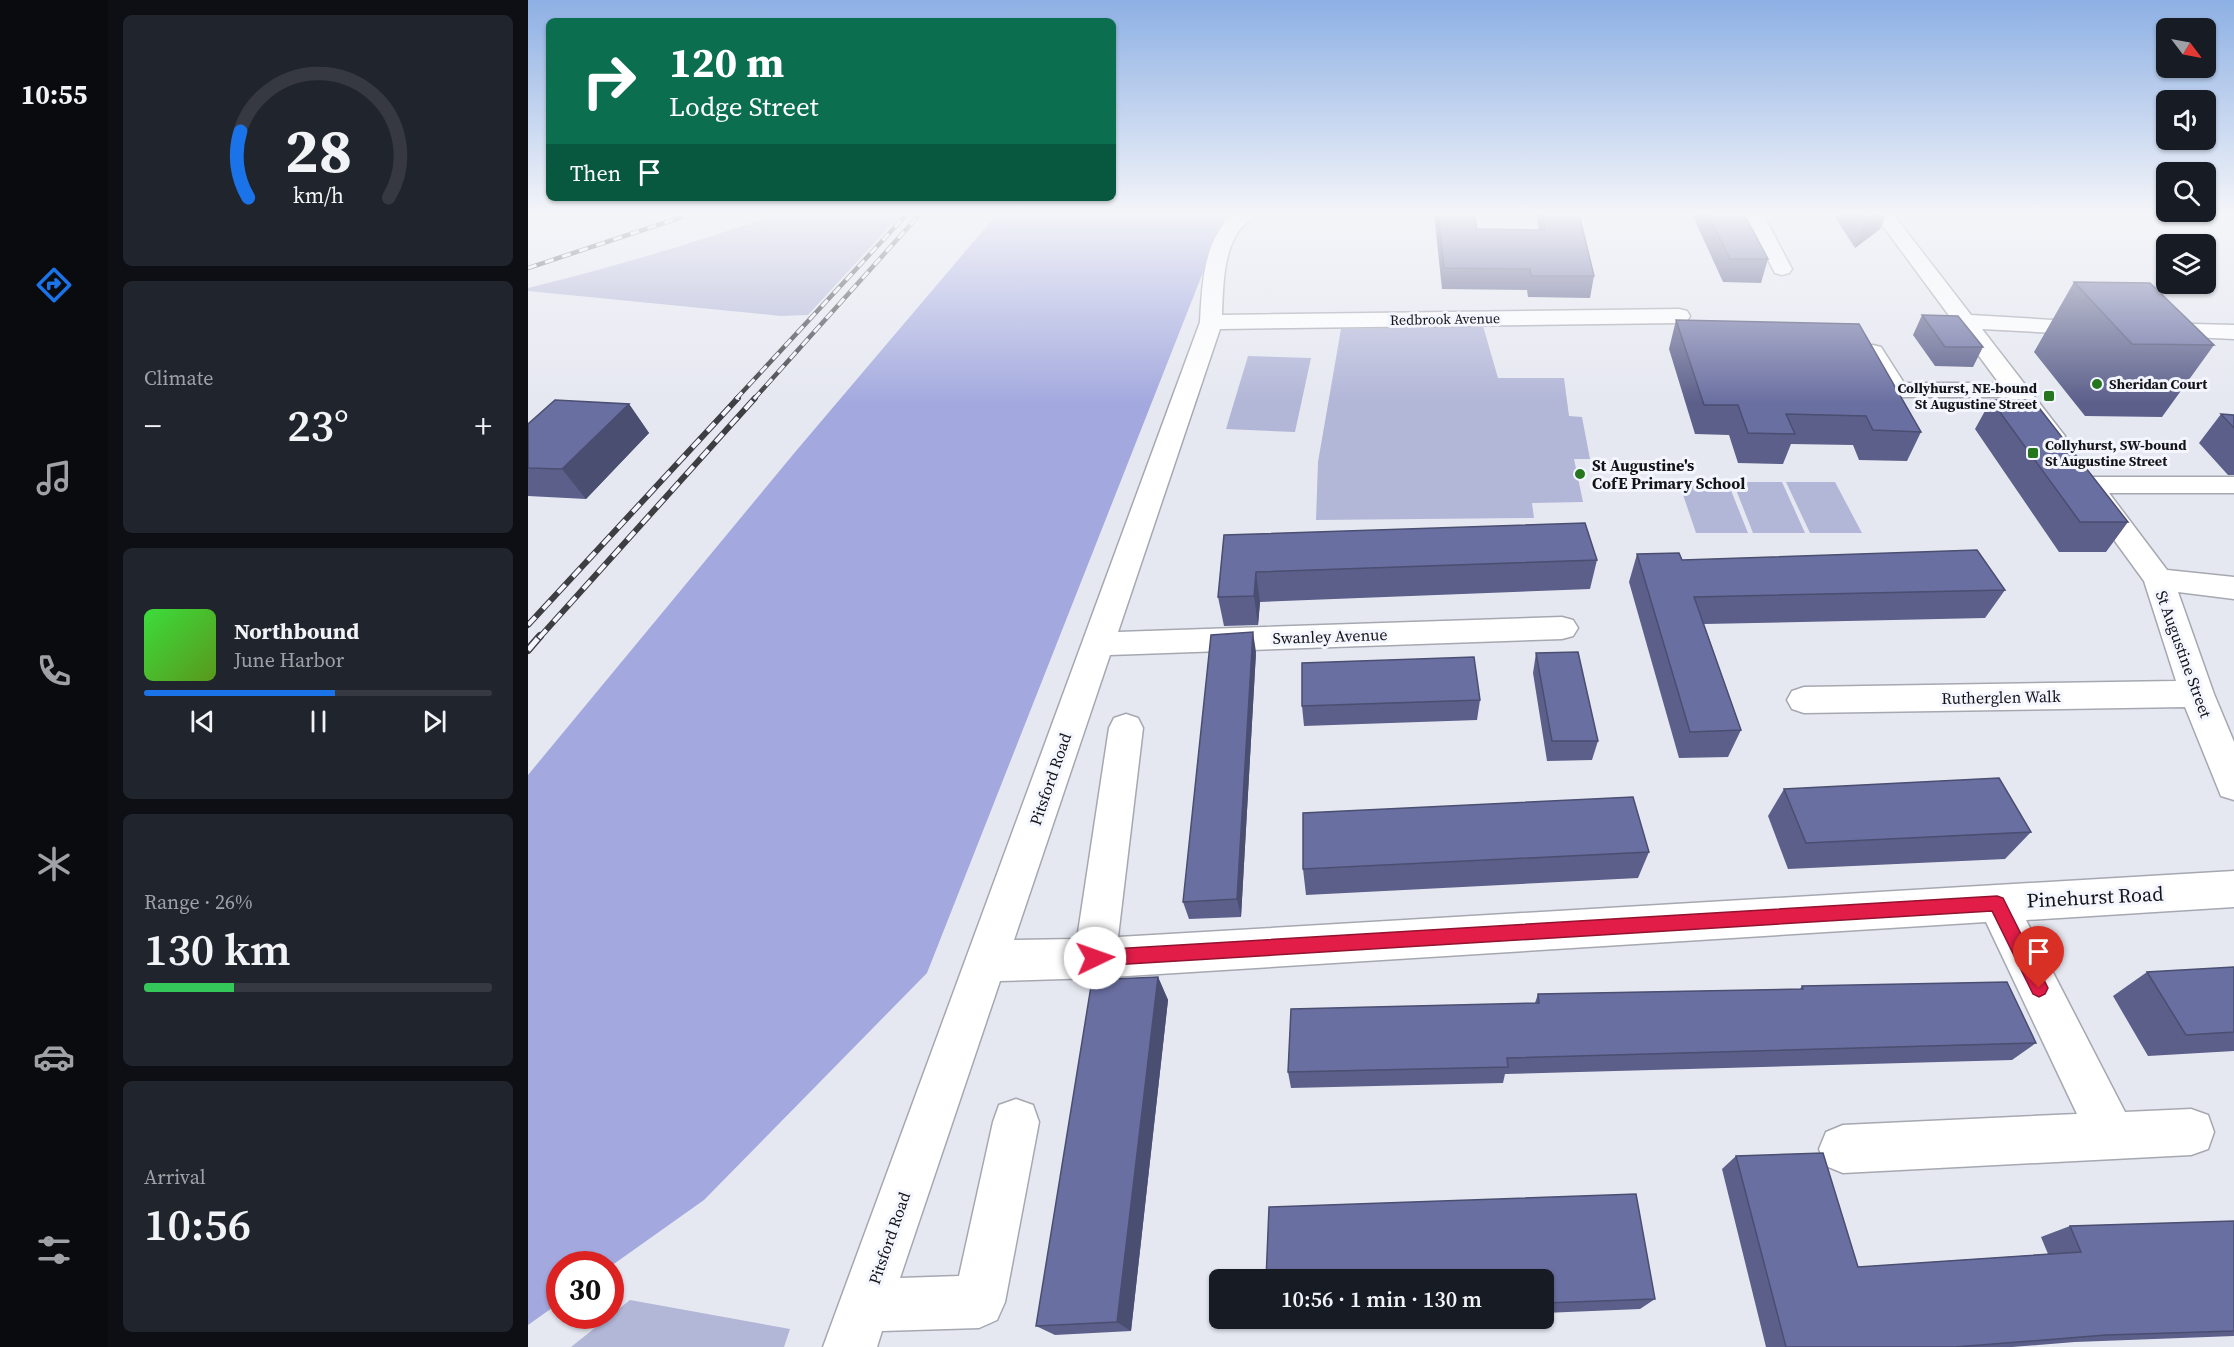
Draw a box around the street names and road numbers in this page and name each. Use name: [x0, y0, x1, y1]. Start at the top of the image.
street label: Redbrook Avenue: [1390, 308, 1500, 330]
street label: St Augustine Street: [2151, 587, 2218, 721]
street label: Swanley Avenue: [1272, 623, 1388, 649]
street label: Rutherglen Walk: [1941, 685, 2061, 709]
street label: Pitsford Road: [1024, 730, 1076, 828]
street label: Pinehurst Road: [2026, 879, 2165, 915]
street label: Pitsford Road: [863, 1189, 915, 1287]

